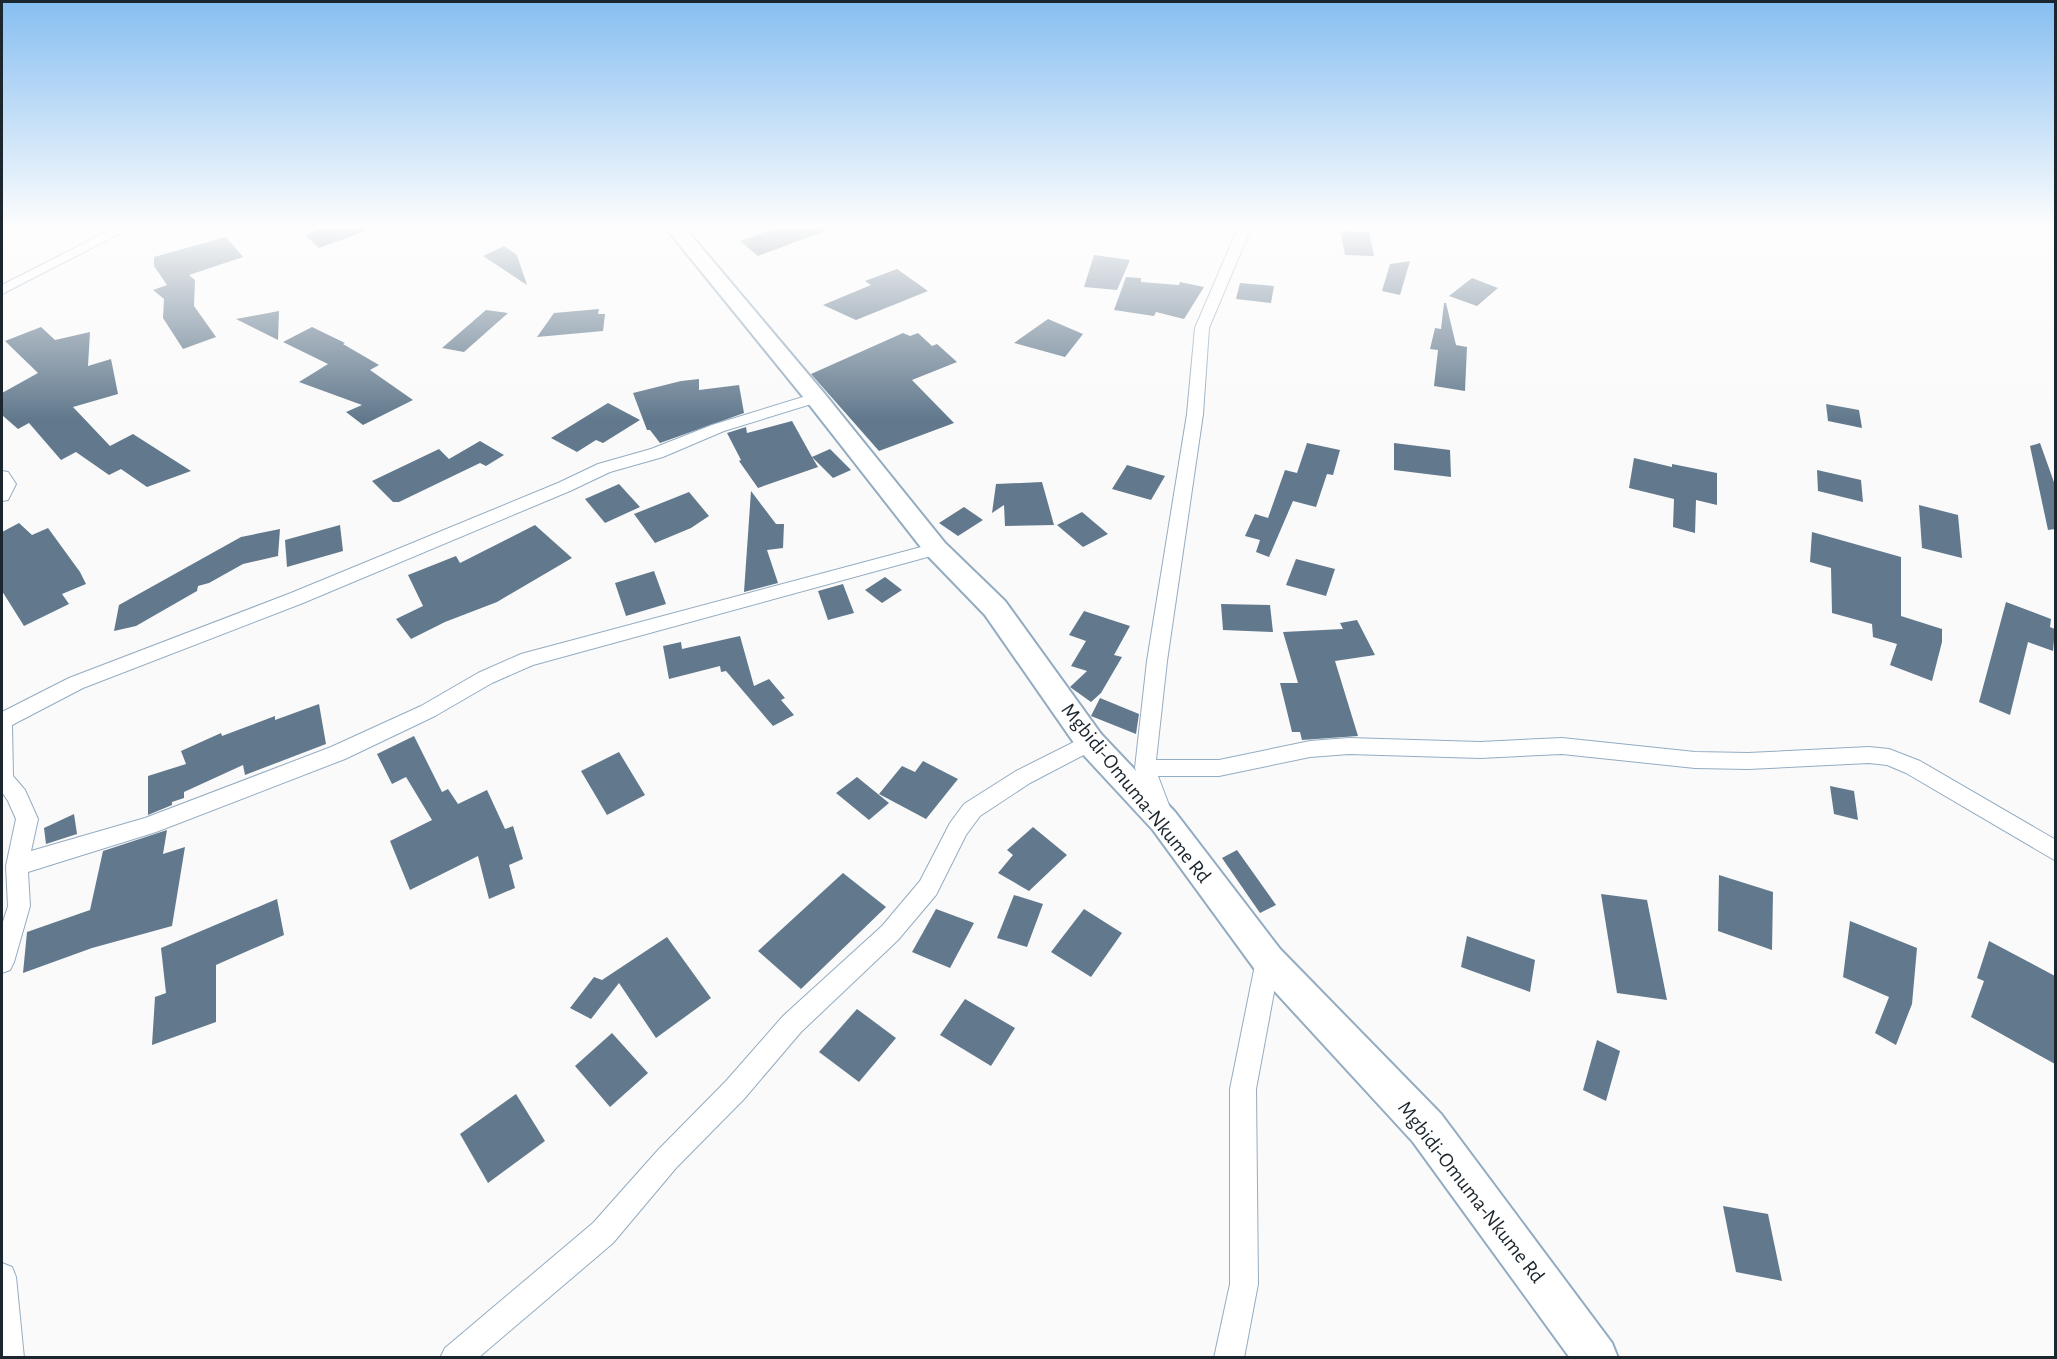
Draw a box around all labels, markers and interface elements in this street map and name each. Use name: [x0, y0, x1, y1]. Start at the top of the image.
street label: Mgbidi-Omuma-Nkume Rd: [1057, 699, 1215, 887]
street label: Mgbidi-Omuma-Nkume Rd: [1394, 1097, 1548, 1287]

